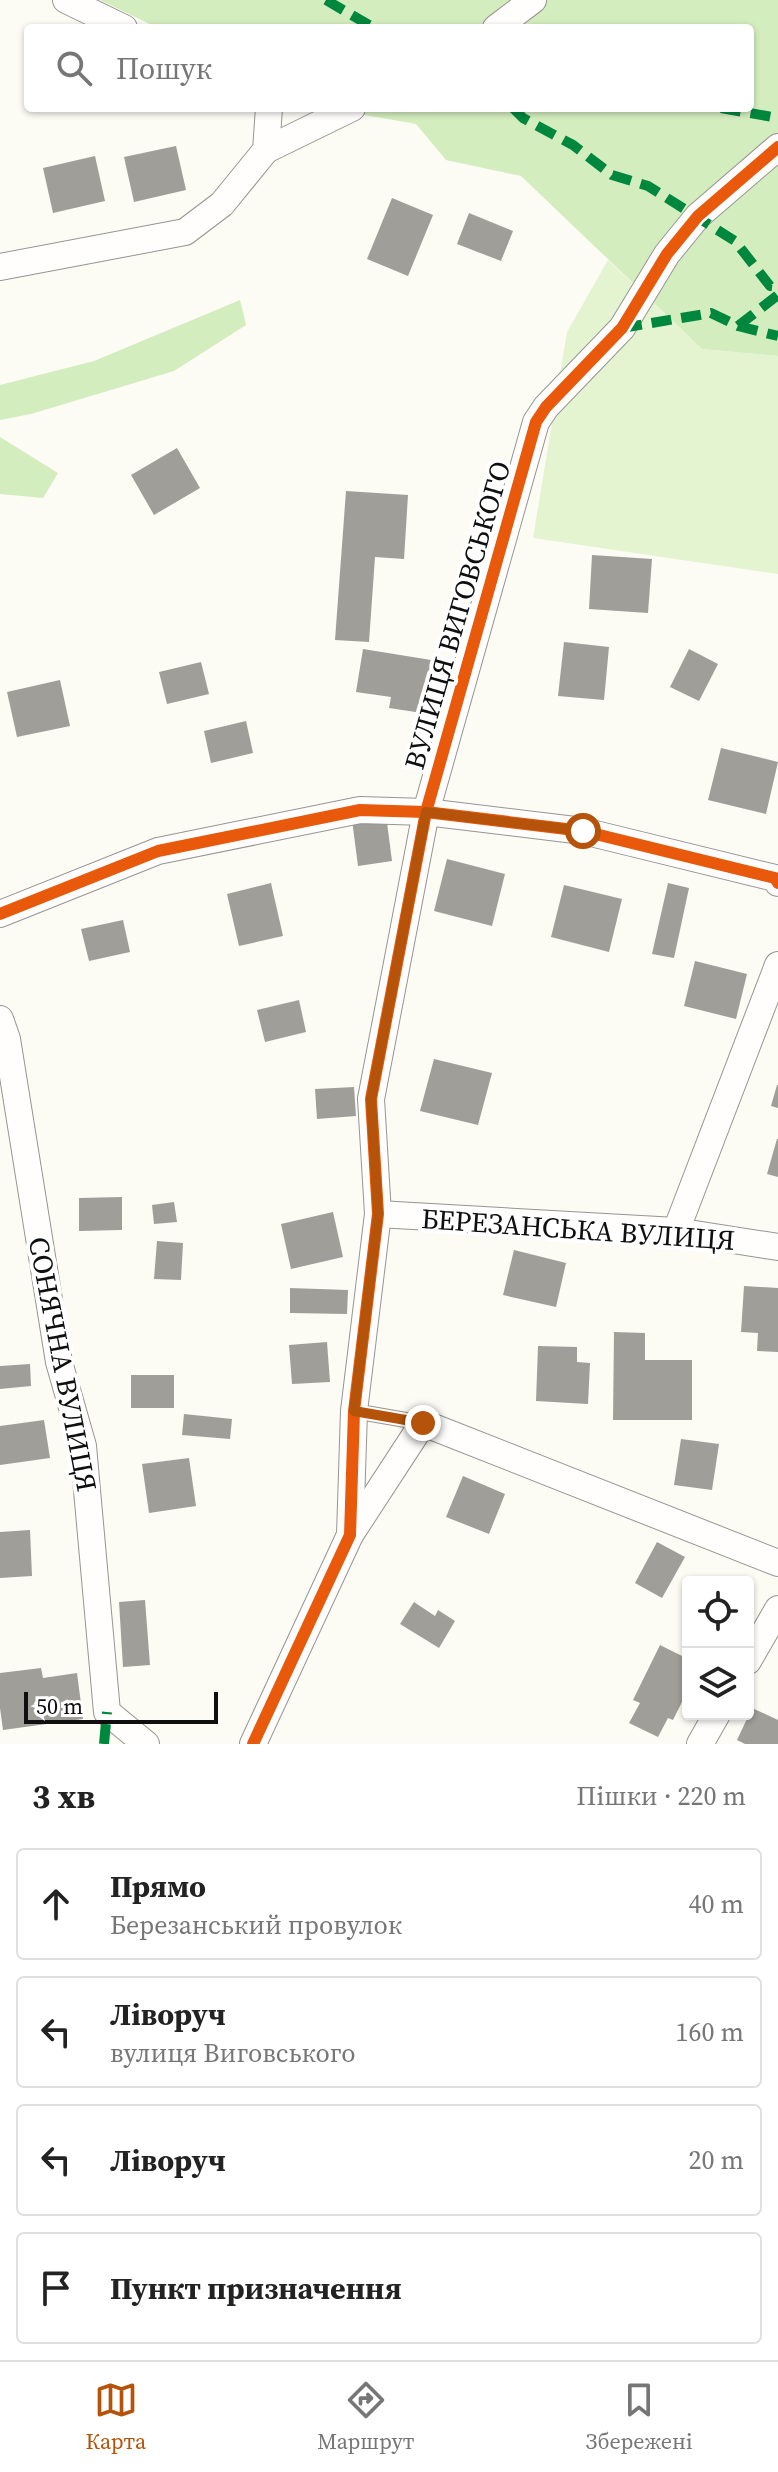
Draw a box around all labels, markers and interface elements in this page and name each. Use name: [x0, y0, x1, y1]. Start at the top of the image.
search box: [24, 24, 754, 112]
icon: search: [52, 46, 96, 90]
text: Пошук: [116, 48, 212, 89]
street label: ВУЛИЦЯ ВИГОВСЬКОГО: [395, 456, 519, 774]
route start: [565, 813, 601, 849]
street label: БЕРЕЗАНСЬКА ВУЛИЦЯ: [420, 1199, 736, 1259]
street label: СОНЯЧНА ВУЛИЦЯ: [20, 1234, 106, 1494]
route end: [405, 1405, 441, 1441]
map controls: [682, 1576, 754, 1720]
button: locate: [682, 1576, 754, 1648]
button: layers: [682, 1648, 754, 1720]
scale bar: [24, 1688, 218, 1724]
text: 50 m: [36, 1691, 83, 1721]
text: 3 хв: [32, 1773, 95, 1819]
text: Пішки · 220 m: [576, 1778, 746, 1814]
text: Прямо: [110, 1866, 206, 1907]
icon: ahead: [34, 1882, 78, 1926]
text: 40 m: [689, 1886, 744, 1922]
text: Березанський провулок: [110, 1907, 402, 1943]
text: Ліворуч: [110, 1994, 226, 2035]
icon: left: [34, 2010, 78, 2054]
text: 160 m: [676, 2014, 744, 2050]
text: вулиця Виговського: [110, 2035, 356, 2071]
icon: left: [34, 2138, 78, 2182]
text: Ліворуч: [110, 2140, 226, 2181]
text: 20 m: [689, 2142, 744, 2178]
icon: arrive: [34, 2266, 78, 2310]
text: Пункт призначення: [110, 2268, 402, 2309]
tab: Карта: [86, 2378, 146, 2456]
tab: Маршрут: [317, 2378, 414, 2456]
tab: Збережені: [585, 2378, 692, 2456]

